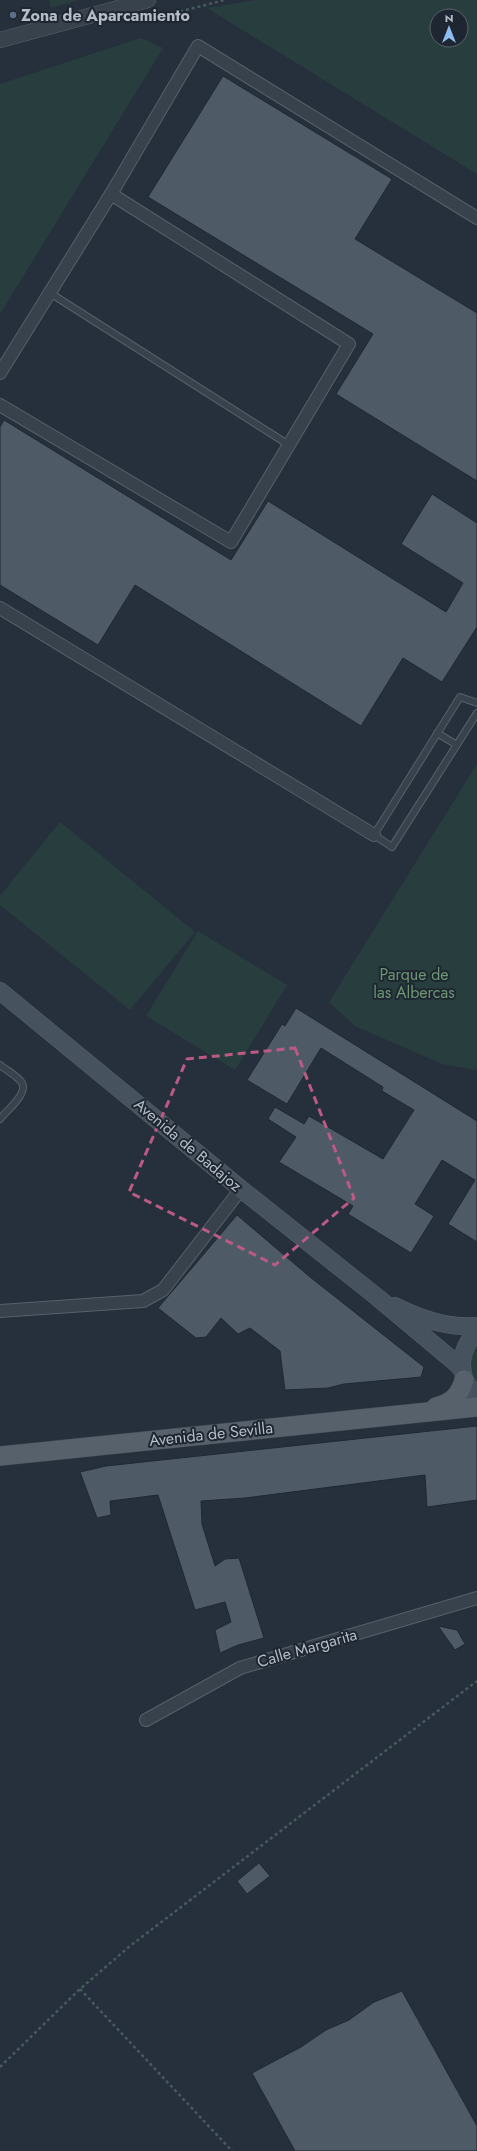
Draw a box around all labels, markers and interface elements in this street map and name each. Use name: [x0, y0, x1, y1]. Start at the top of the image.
place label: Zona de Aparcamiento: [21, 4, 190, 27]
north arrow: [429, 8, 469, 48]
marker: Zona de Aparcamiento: [8, 10, 18, 20]
text: N: [445, 10, 453, 26]
park label: Parque de las Albercas: [373, 963, 455, 1004]
street label: Avenida de Badajoz: [129, 1093, 247, 1197]
street label: Avenida de Sevilla: [148, 1416, 274, 1452]
street label: Calle Margarita: [254, 1623, 360, 1673]

